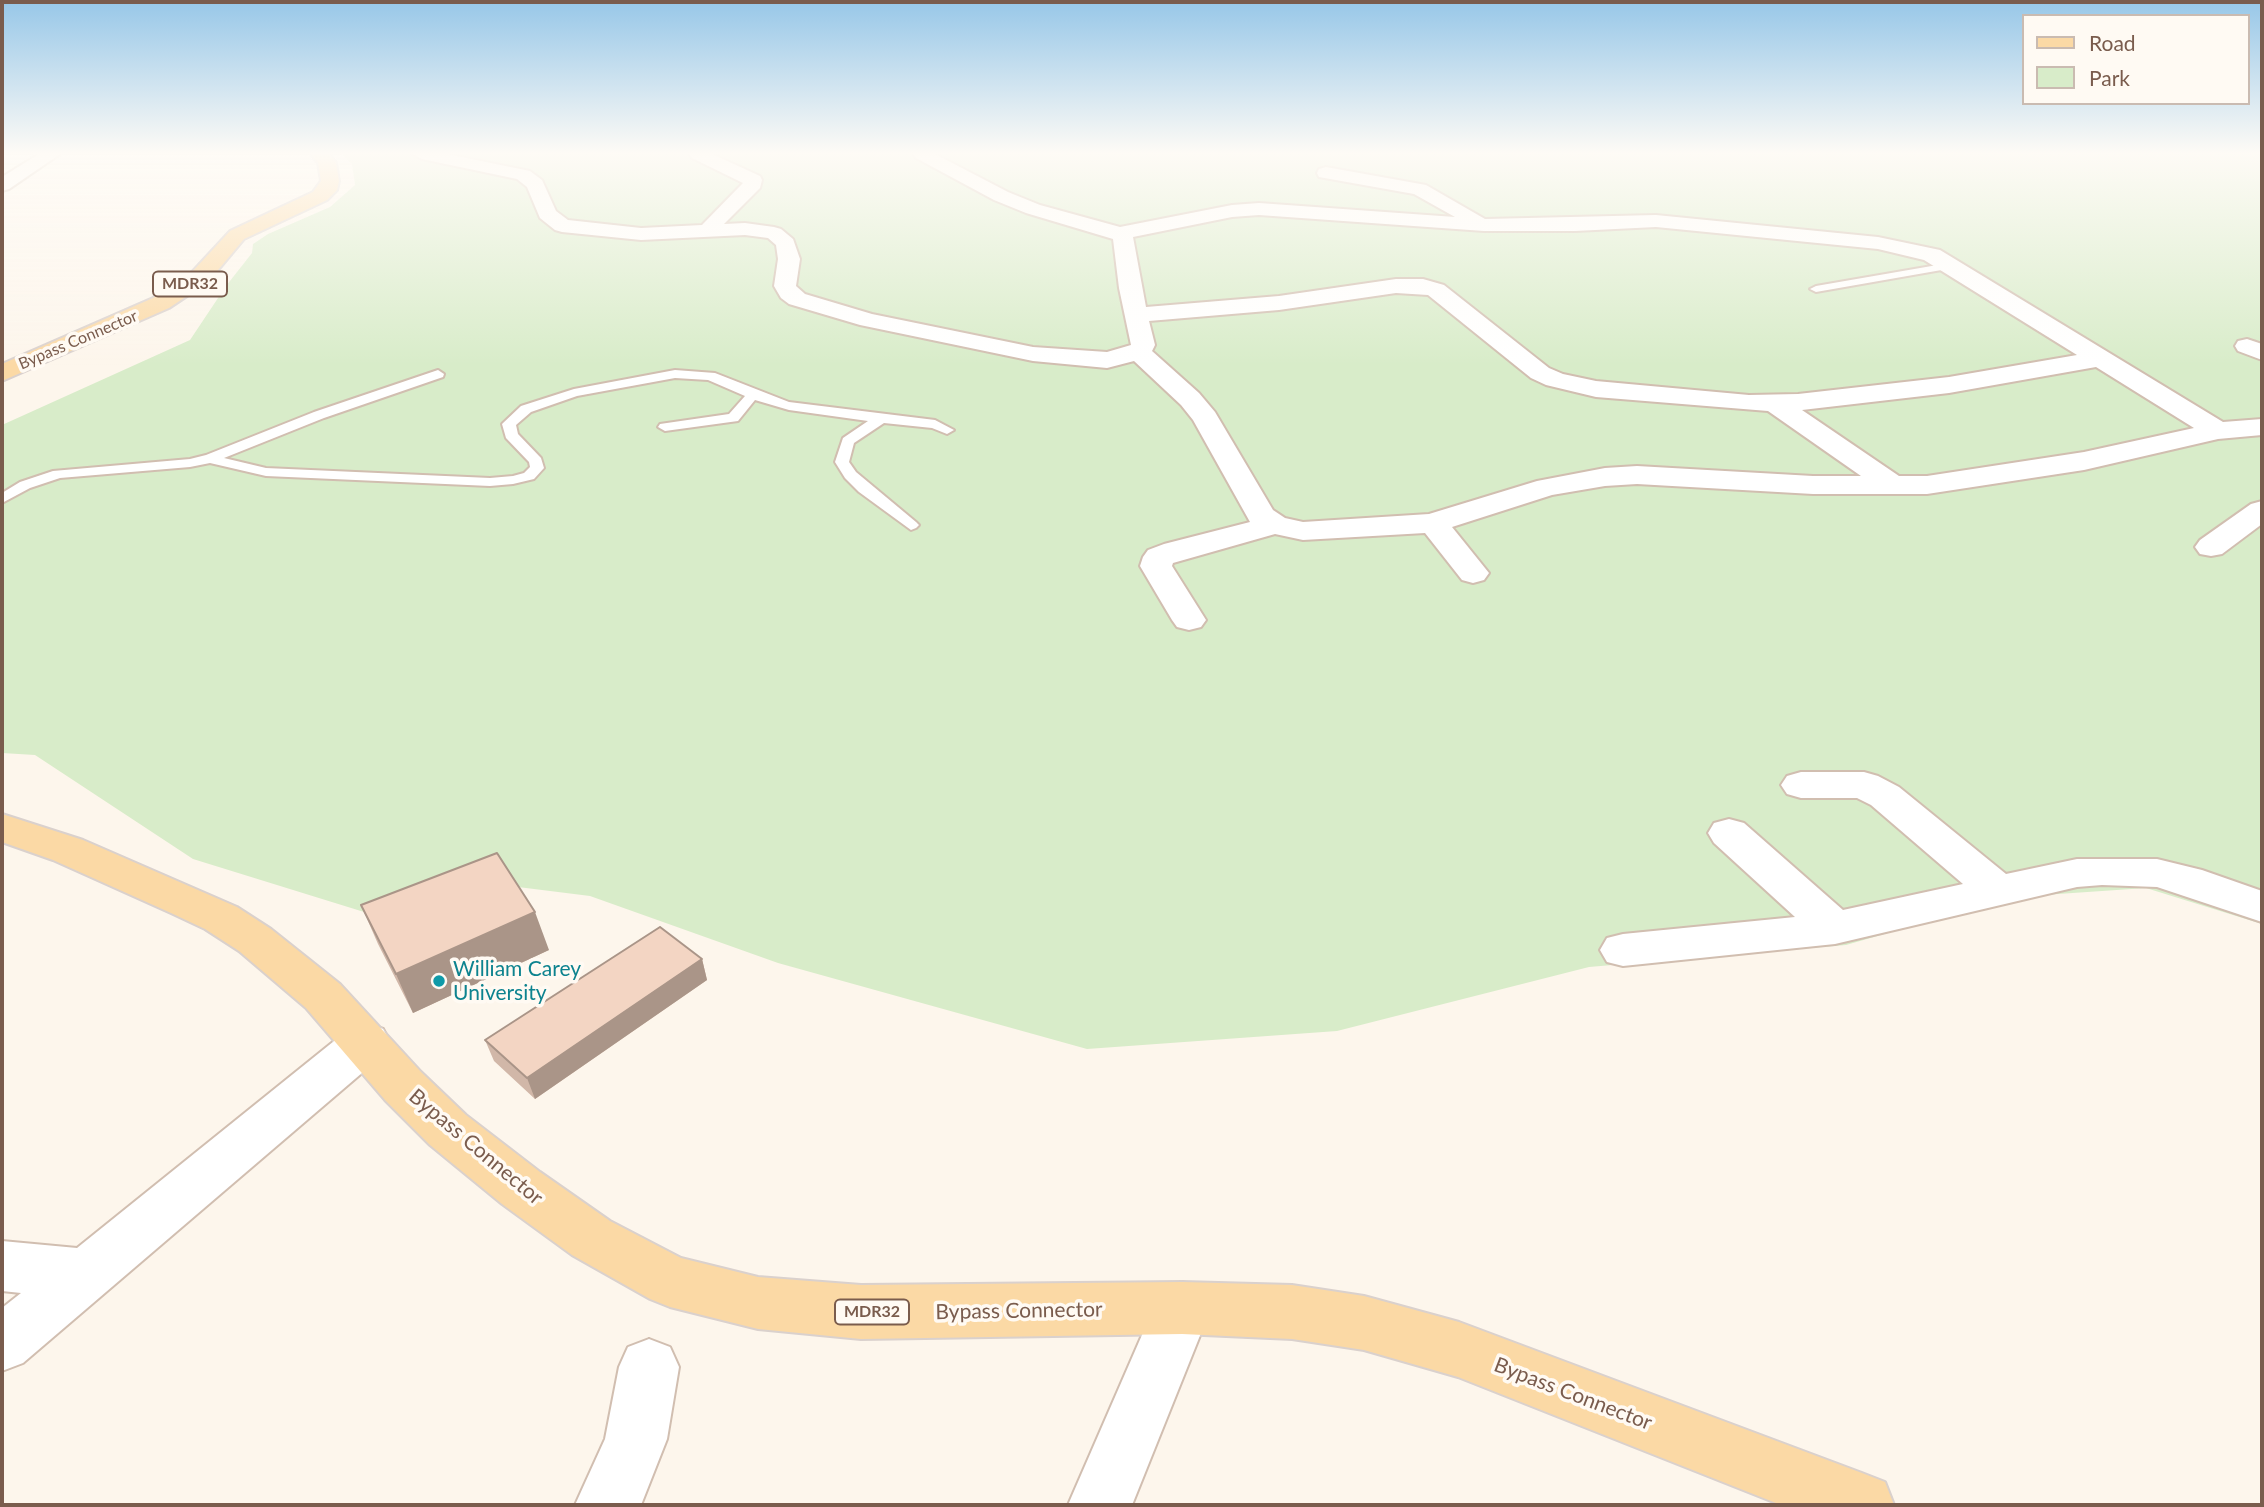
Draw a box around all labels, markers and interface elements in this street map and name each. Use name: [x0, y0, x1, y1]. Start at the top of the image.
legend: [2022, 14, 2250, 105]
text: Road: [2089, 30, 2136, 55]
text: Park: [2089, 65, 2130, 90]
road number: MDR32: [153, 272, 227, 296]
street label: Bypass Connector: [16, 306, 140, 374]
place label: William Carey University: [453, 956, 581, 1006]
marker: William Carey University: [431, 973, 447, 989]
street label: Bypass Connector: [404, 1084, 548, 1210]
street label: Bypass Connector: [935, 1297, 1103, 1325]
road number: MDR32: [835, 1300, 909, 1324]
street label: Bypass Connector: [1490, 1352, 1656, 1436]

